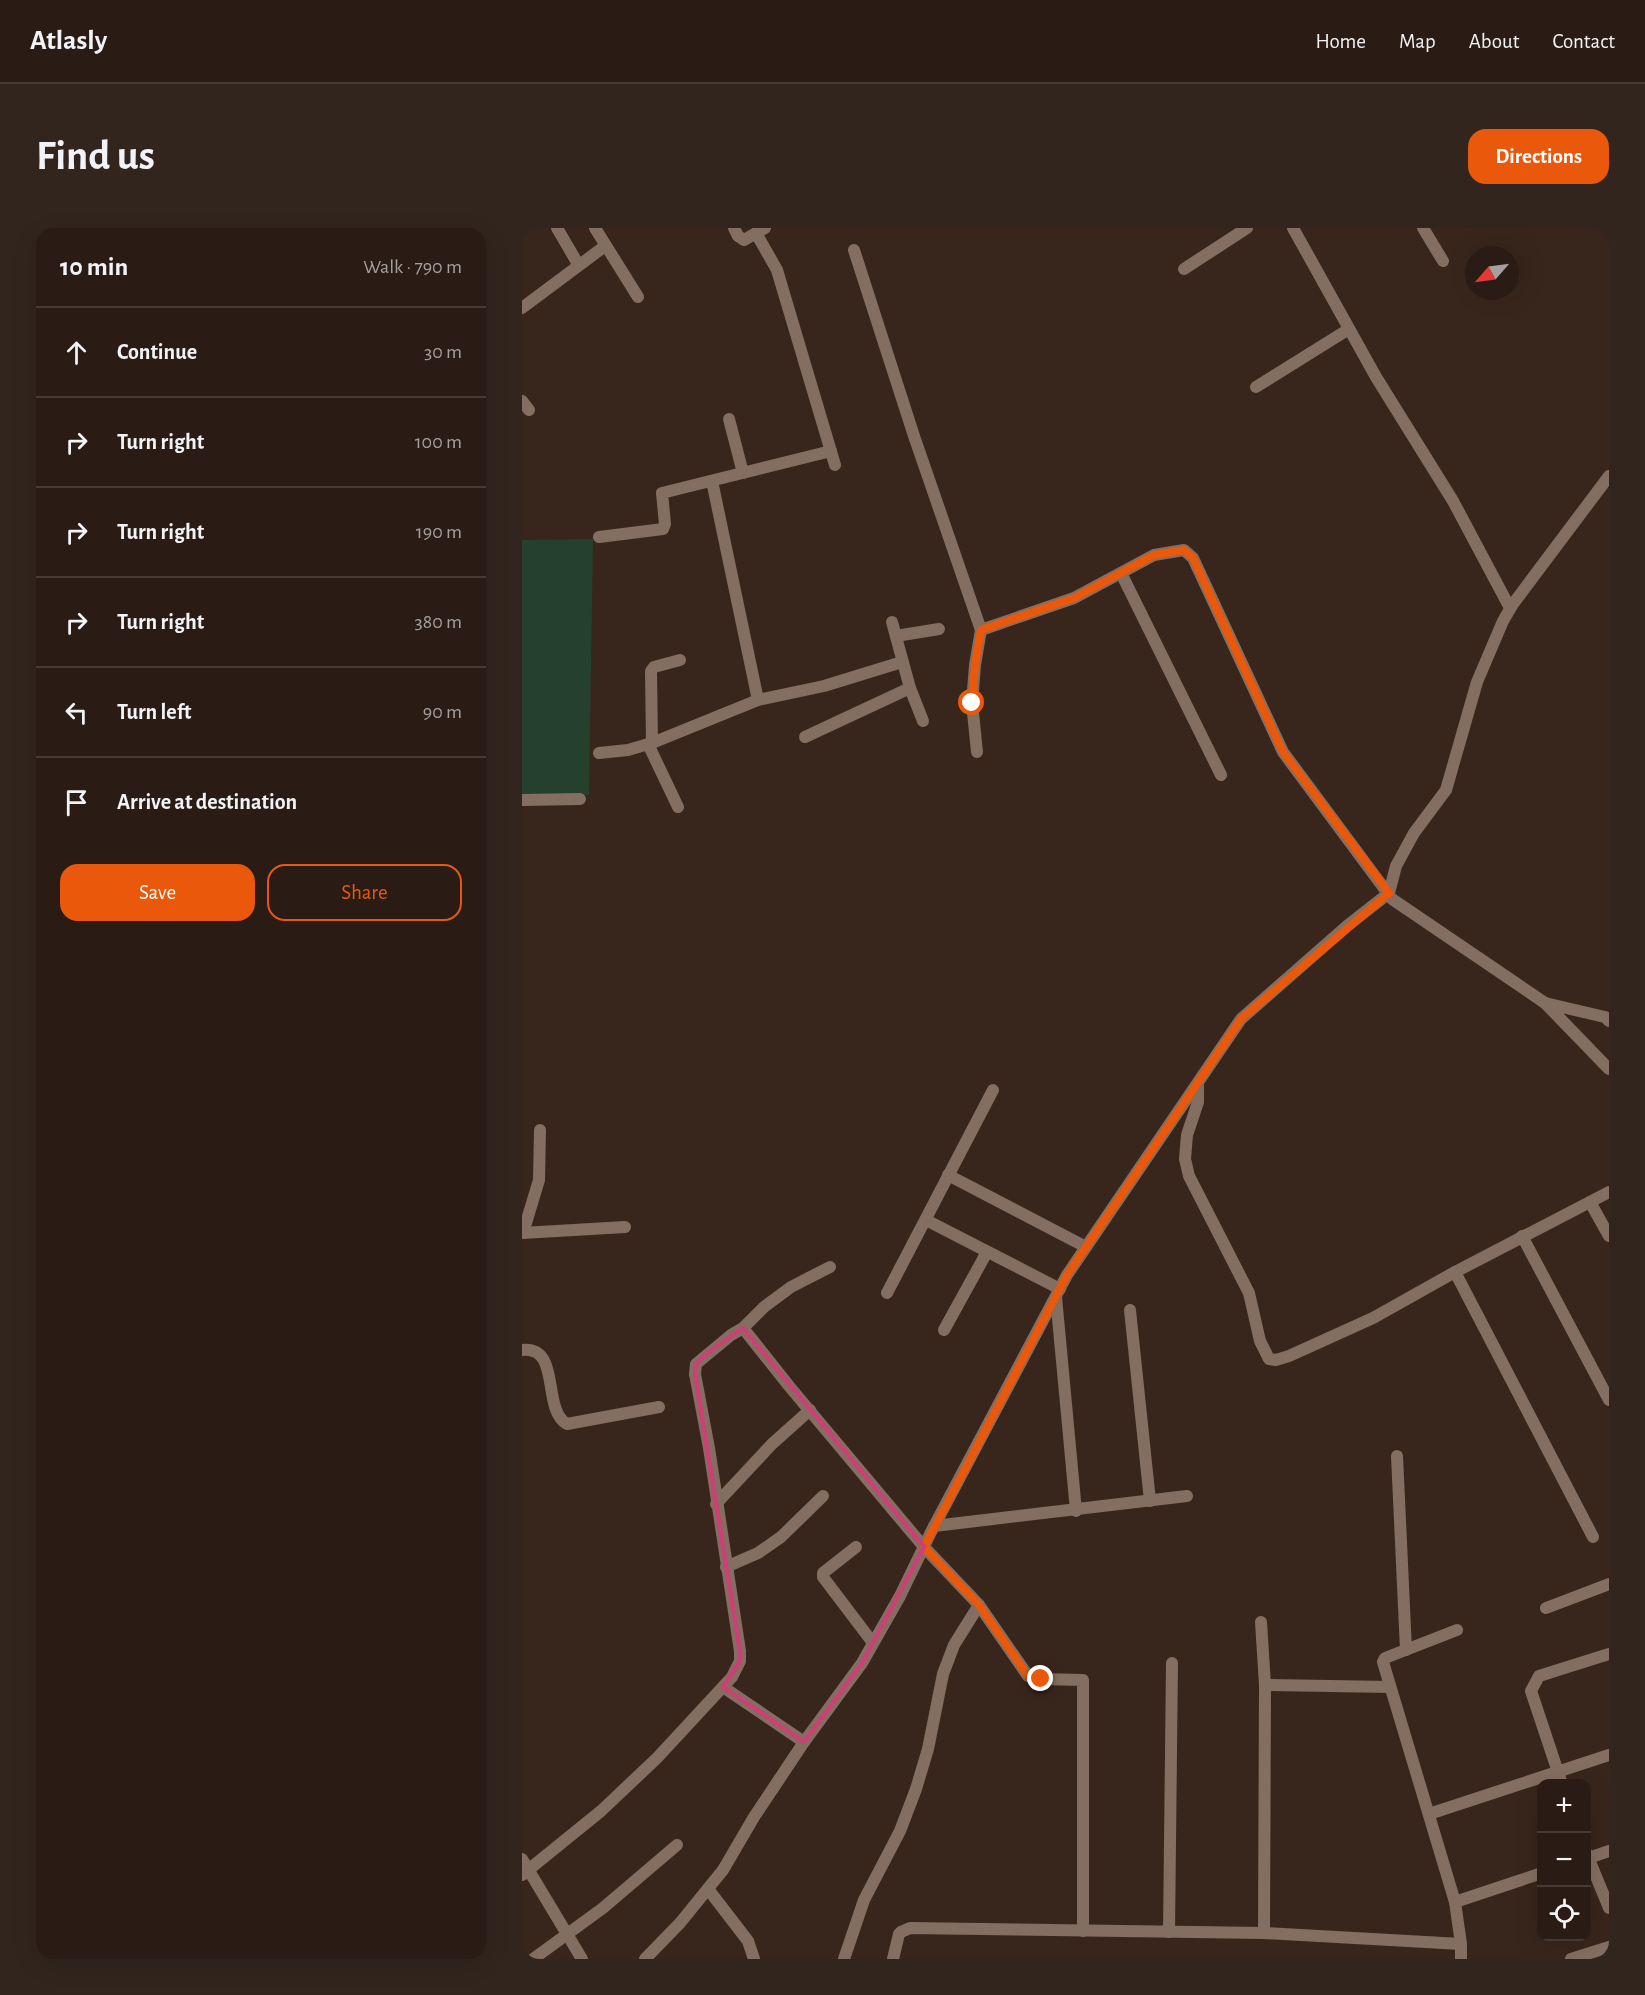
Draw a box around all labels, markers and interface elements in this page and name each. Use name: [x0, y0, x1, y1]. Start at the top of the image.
text: Atlasly: [30, 27, 107, 55]
text: Home: [1315, 31, 1366, 52]
text: Map: [1399, 31, 1436, 52]
text: About: [1469, 31, 1519, 52]
text: Contact: [1552, 31, 1615, 52]
button: Directions: [1468, 129, 1609, 184]
text: Find us: [36, 135, 155, 177]
north arrow: [1465, 246, 1519, 300]
text: 10 min: [60, 254, 128, 280]
text: Walk · 790 m: [363, 257, 462, 277]
icon: ahead: [60, 336, 93, 369]
text: Continue: [117, 341, 197, 363]
text: 30 m: [424, 342, 462, 362]
icon: right: [60, 426, 93, 459]
text: Turn right: [117, 431, 204, 453]
text: 100 m: [415, 432, 462, 452]
icon: right: [60, 516, 93, 549]
text: Turn right: [117, 521, 204, 543]
text: 190 m: [416, 522, 462, 542]
icon: right: [60, 606, 93, 639]
text: Turn right: [117, 611, 204, 633]
text: 380 m: [414, 612, 462, 632]
route start: [958, 689, 984, 715]
icon: left: [60, 696, 93, 729]
text: Turn left: [117, 701, 191, 723]
text: 90 m: [423, 702, 462, 722]
icon: arrive: [60, 786, 93, 819]
text: Arrive at destination: [117, 791, 297, 813]
button: Save: [60, 864, 255, 921]
button: Share: [267, 864, 462, 921]
route end: [1027, 1665, 1053, 1691]
map controls: [1537, 1779, 1591, 1941]
button: +: [1537, 1779, 1591, 1833]
button: −: [1537, 1833, 1591, 1887]
button: locate: [1537, 1887, 1591, 1941]

